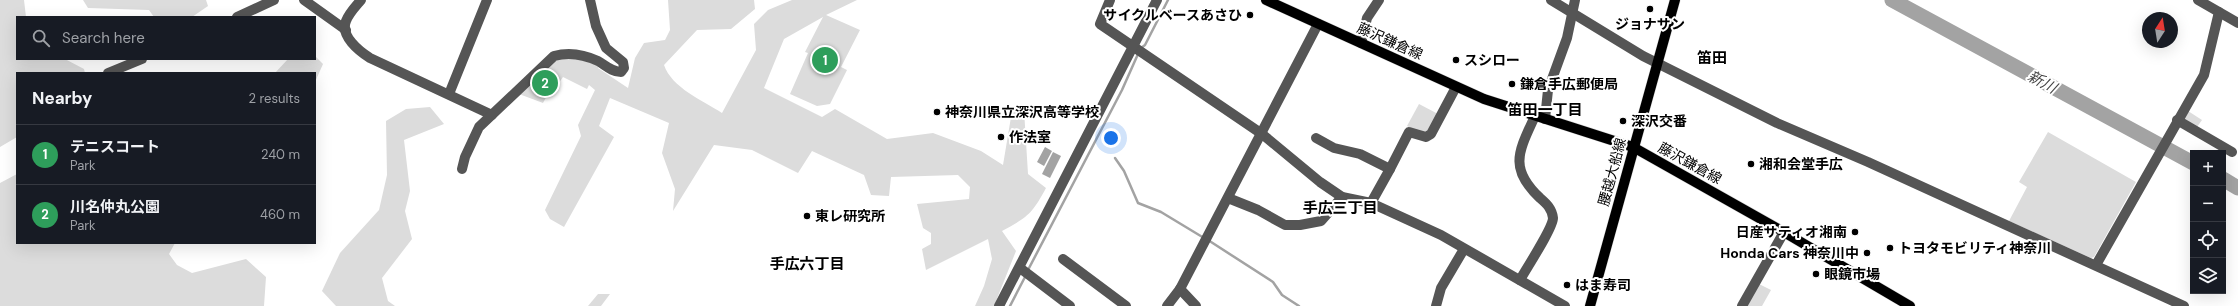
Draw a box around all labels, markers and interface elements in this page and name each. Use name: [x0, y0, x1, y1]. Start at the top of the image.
marker: ジョナサン: [1645, 4, 1655, 14]
place label: サイクルベースあさひ: [1103, 6, 1242, 24]
marker: サイクルベースあさひ: [1245, 10, 1255, 20]
north arrow: [2142, 12, 2178, 48]
place label: ジョナサン: [1615, 15, 1685, 33]
search box: [16, 16, 316, 60]
street label: 藤沢鎌倉線: [1354, 19, 1426, 63]
icon: search: [30, 27, 52, 49]
text: Search here: [62, 28, 145, 48]
pin: 1: [812, 45, 838, 75]
district label: 笛田: [1697, 48, 1727, 68]
place label: スシロー: [1464, 51, 1520, 69]
marker: スシロー: [1451, 55, 1461, 65]
water label: 新川: [2024, 66, 2062, 99]
pin: 2: [532, 68, 558, 98]
place label: 鎌倉手広郵便局: [1520, 75, 1618, 93]
marker: 鎌倉手広郵便局: [1507, 79, 1517, 89]
text: Nearby: [32, 87, 92, 109]
text: 2 results: [249, 90, 300, 107]
district label: 笛田一丁目: [1507, 100, 1583, 120]
place label: 神奈川県立深沢高等学校: [945, 103, 1099, 121]
marker: 神奈川県立深沢高等学校: [932, 107, 942, 117]
place label: 深沢交番: [1631, 112, 1687, 130]
marker: 深沢交番: [1618, 116, 1628, 126]
place label: 作法室: [1009, 128, 1051, 146]
your location: [1101, 128, 1121, 148]
marker: 作法室: [996, 132, 1006, 142]
street label: 腰越大船線: [1594, 136, 1630, 208]
text: テニスコート: [70, 137, 160, 157]
street label: 藤沢鎌倉線: [1655, 138, 1725, 188]
text: 1: [43, 146, 47, 163]
text: 240 m: [261, 146, 300, 163]
map controls: [2190, 150, 2226, 294]
button: +: [2190, 150, 2226, 186]
place label: 湘和会堂手広: [1759, 155, 1843, 173]
text: Park: [70, 157, 96, 174]
marker: 湘和会堂手広: [1746, 159, 1756, 169]
button: −: [2190, 186, 2226, 222]
text: 川名仲丸公園: [70, 197, 160, 217]
district label: 手広三丁目: [1302, 198, 1378, 218]
text: 2: [41, 206, 49, 223]
text: 460 m: [260, 206, 300, 223]
place label: 東レ研究所: [815, 207, 885, 225]
marker: 東レ研究所: [802, 211, 812, 221]
text: Park: [70, 217, 96, 234]
button: locate: [2190, 222, 2226, 258]
place label: 日産サティオ湘南: [1736, 223, 1847, 241]
marker: 日産サティオ湘南: [1850, 227, 1860, 237]
place label: トヨタモビリティ神奈川: [1898, 239, 2051, 257]
marker: トヨタモビリティ神奈川: [1885, 243, 1895, 253]
place label: Honda Cars 神奈川中: [1720, 244, 1859, 262]
marker: Honda Cars 神奈川中: [1862, 248, 1872, 258]
district label: 手広六丁目: [769, 254, 845, 274]
button: layers: [2190, 258, 2226, 294]
place label: 眼鏡市場: [1824, 265, 1880, 283]
marker: 眼鏡市場: [1811, 269, 1821, 279]
place label: はま寿司: [1575, 276, 1631, 294]
marker: はま寿司: [1562, 280, 1572, 290]

